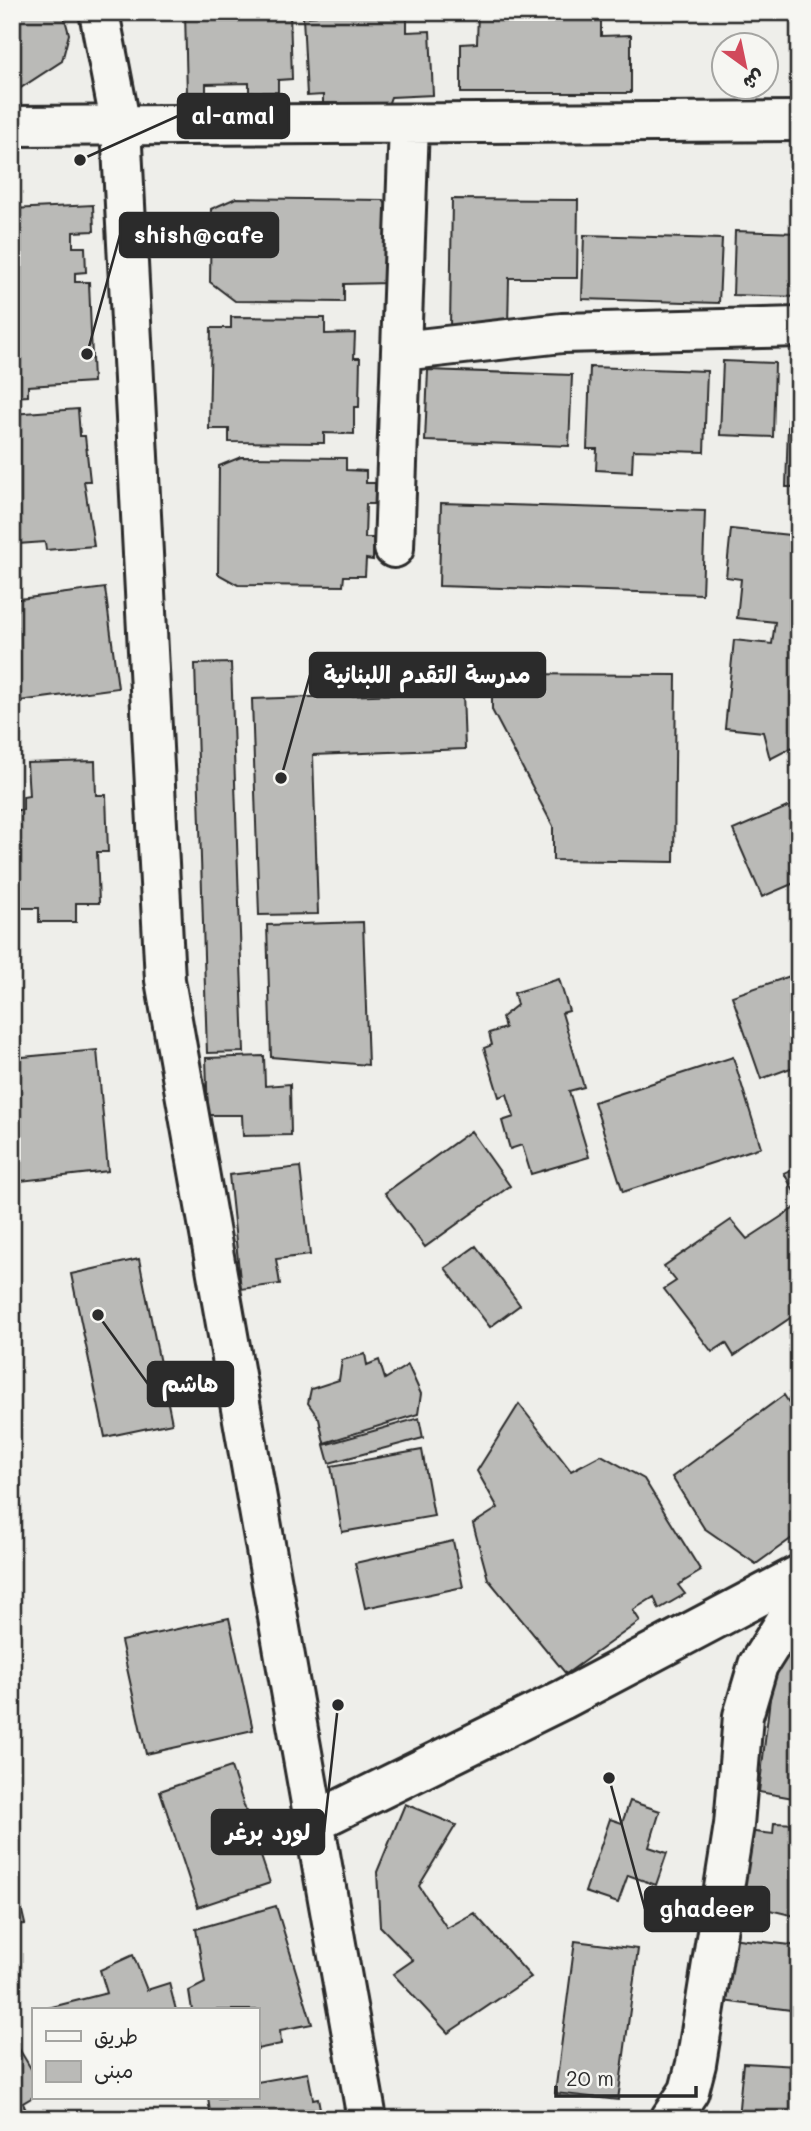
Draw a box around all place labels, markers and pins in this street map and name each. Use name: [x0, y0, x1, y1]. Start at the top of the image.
callout: al-amal: [178, 94, 289, 138]
callout: shish@cafe: [120, 213, 278, 257]
callout: مدرسة التقدم اللبنانية: [310, 653, 545, 697]
callout: هاشم: [148, 1362, 233, 1406]
callout: لورد برغر: [212, 1810, 324, 1854]
callout: ghadeer: [645, 1887, 769, 1931]

